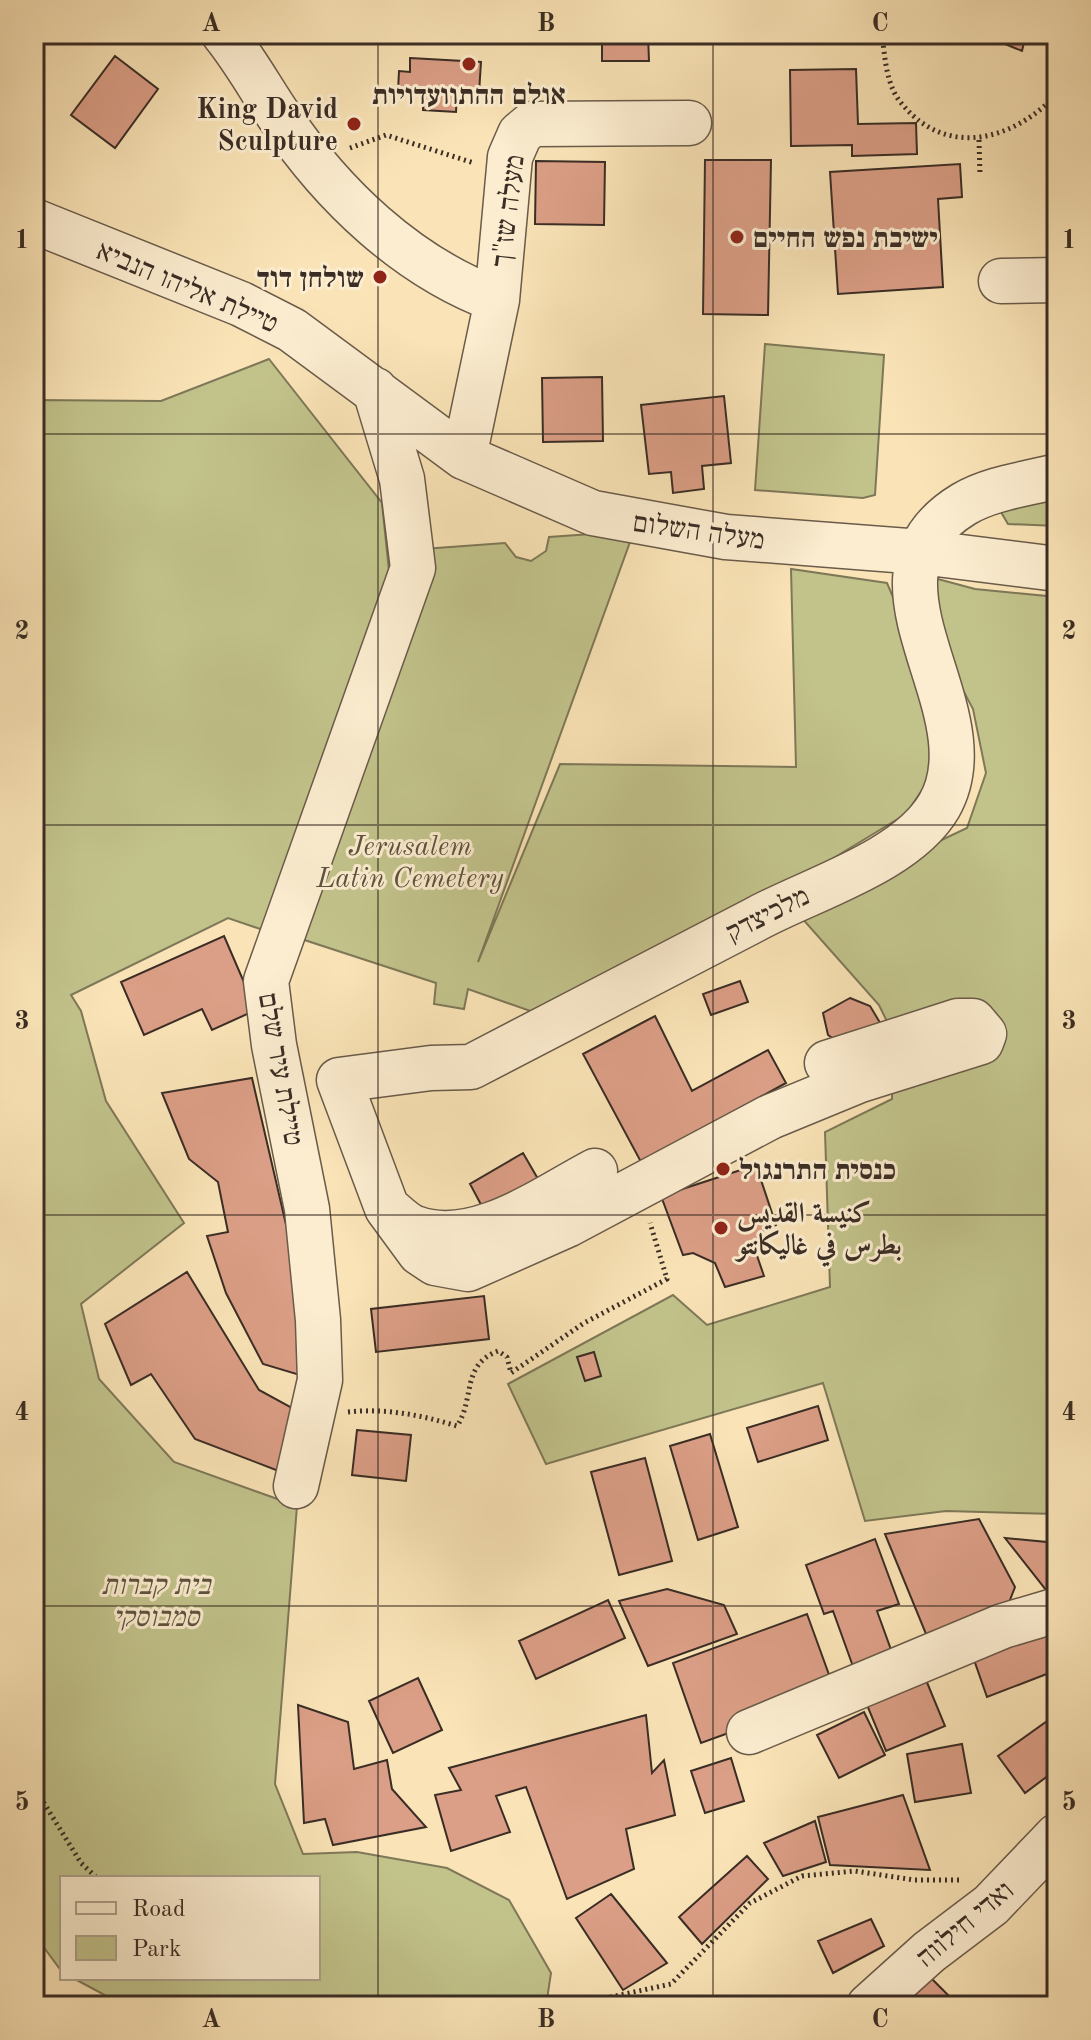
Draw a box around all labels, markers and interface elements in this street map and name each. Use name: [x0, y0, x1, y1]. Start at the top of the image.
text: A: [201, 11, 221, 37]
text: B: [537, 11, 555, 37]
text: C: [871, 11, 889, 37]
marker: אולם ההתוועדויות: [460, 55, 478, 73]
place label: אולם ההתוועדויות: [372, 81, 566, 111]
place label: King David Sculpture: [196, 97, 338, 157]
marker: King David Sculpture: [345, 115, 363, 133]
street label: מעלה שז"ך: [487, 153, 531, 269]
place label: ישיבת נפש החיים: [753, 226, 938, 254]
text: 1: [14, 228, 30, 254]
marker: ישיבת נפש החיים: [728, 228, 746, 246]
text: 1: [1061, 228, 1077, 254]
street label: טיילת אליהו הנביא: [92, 236, 282, 340]
place label: שולחן דוד: [257, 264, 364, 294]
marker: שולחן דוד: [371, 268, 389, 286]
street label: מעלה השלום: [631, 508, 767, 556]
text: 2: [14, 619, 30, 645]
text: 2: [1061, 619, 1077, 645]
park label: Jerusalem Latin Cemetery: [315, 834, 504, 894]
street label: מלכיצדק: [721, 881, 815, 948]
street label: טיילת עיר שלם: [252, 991, 308, 1148]
text: 3: [14, 1009, 30, 1035]
text: 3: [1061, 1009, 1077, 1035]
place label: כנסית התרנגול: [739, 1156, 896, 1186]
marker: כנסית התרנגול: [714, 1160, 732, 1178]
place label: كنيسة القديس بطرس في غاليكانتو: [734, 1200, 902, 1267]
marker: كنيسة القديس بطرس في غاليكانتو: [712, 1219, 730, 1237]
text: 4: [14, 1400, 30, 1426]
text: 4: [1061, 1400, 1077, 1426]
park label: בית קברות סמבוסקי: [102, 1573, 212, 1633]
text: 5: [14, 1790, 30, 1816]
text: 5: [1061, 1790, 1077, 1816]
street label: ואדי חילווה: [911, 1875, 1020, 1974]
legend: [60, 1876, 320, 1980]
text: Road: [132, 1898, 185, 1922]
text: Park: [132, 1938, 181, 1962]
text: A: [201, 2007, 221, 2033]
text: B: [537, 2007, 555, 2033]
text: C: [871, 2007, 889, 2033]

